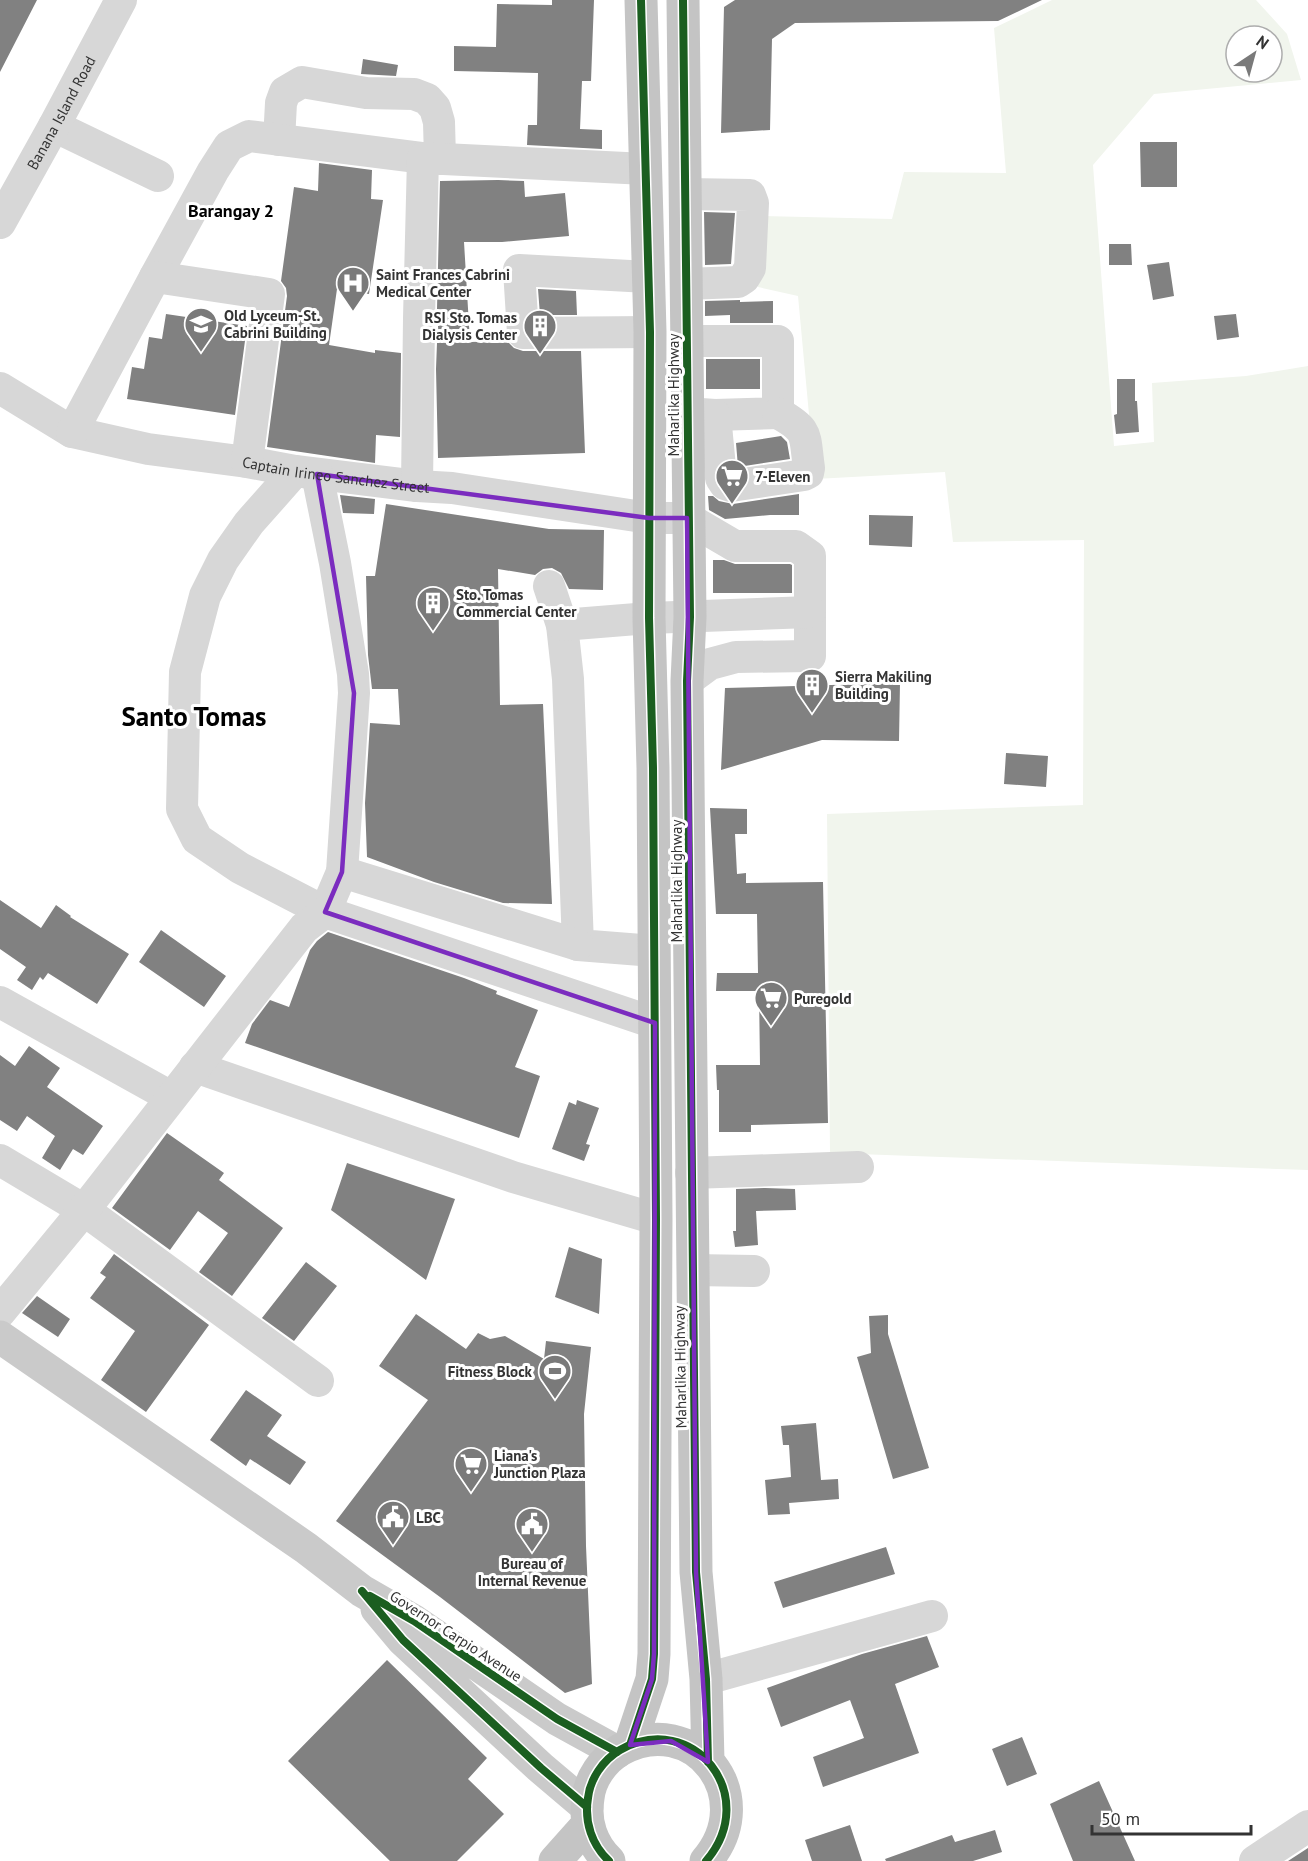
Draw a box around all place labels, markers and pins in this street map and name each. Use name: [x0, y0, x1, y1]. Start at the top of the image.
hospital icon: Saint Frances Cabrini Medical Center: [335, 265, 371, 312]
place label: Saint Frances Cabrini Medical Center: [376, 265, 510, 301]
school or university icon: Old Lyceum-St. Cabrini Building: [183, 306, 219, 353]
place label: Old Lyceum-St. Cabrini Building: [224, 306, 327, 342]
place label: RSI Sto. Tomas Dialysis Center: [422, 308, 518, 344]
building icon: RSI Sto. Tomas Dialysis Center: [522, 308, 558, 355]
supermarket icon: 7-Eleven: [714, 458, 750, 505]
place label: 7-Eleven: [755, 467, 810, 486]
building icon: Sto. Tomas Commercial Center: [415, 585, 451, 632]
place label: Sto. Tomas Commercial Center: [456, 585, 577, 621]
building icon: Sierra Makiling Building: [794, 667, 830, 714]
place label: Sierra Makiling Building: [835, 667, 932, 703]
supermarket icon: Puregold: [753, 980, 789, 1027]
place label: Puregold: [794, 989, 852, 1008]
sports icon: Fitness Block: [537, 1353, 573, 1400]
place label: Fitness Block: [448, 1362, 533, 1381]
supermarket icon: Liana's Junction Plaza: [453, 1446, 489, 1493]
place label: Liana's Junction Plaza: [493, 1446, 586, 1482]
public building icon: LBC: [375, 1499, 411, 1546]
public building icon: Bureau of Internal Revenue: [514, 1506, 550, 1553]
place label: LBC: [416, 1508, 442, 1527]
place label: Bureau of Internal Revenue: [478, 1554, 587, 1590]

